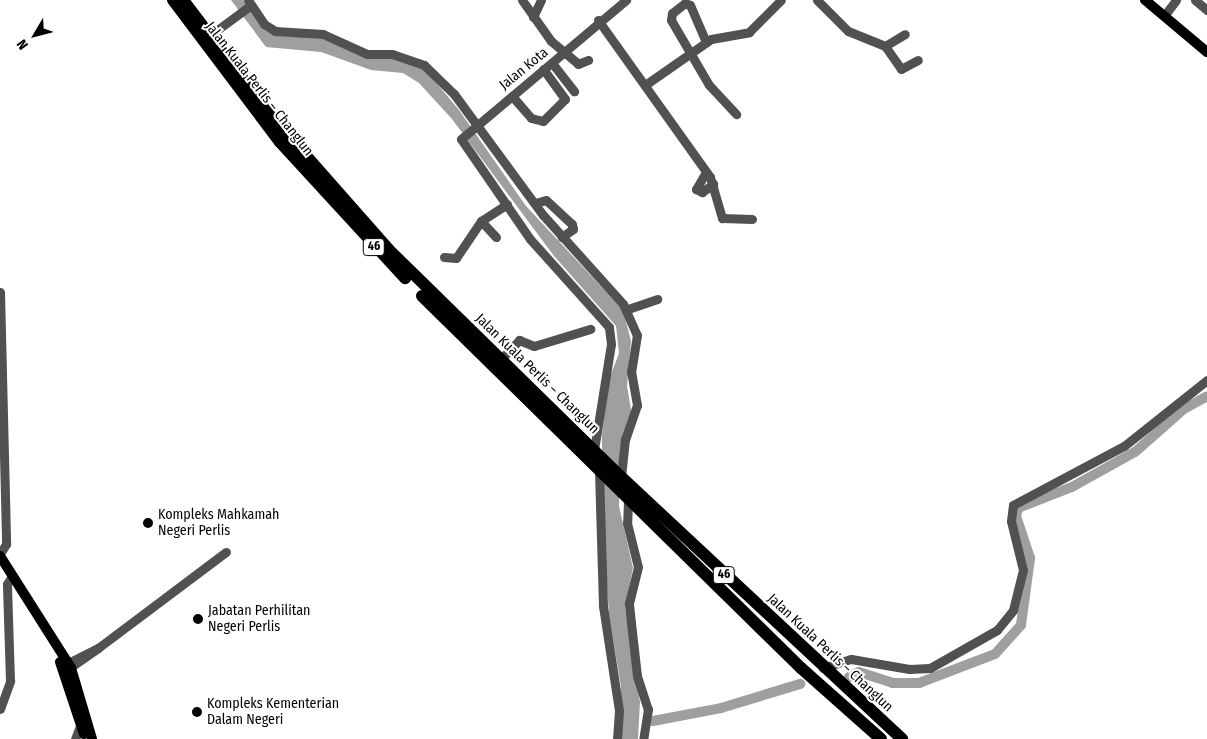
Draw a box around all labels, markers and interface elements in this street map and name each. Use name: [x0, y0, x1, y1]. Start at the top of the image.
north arrow: [10, 10, 60, 60]
street label: Jalan Kuala Perlis – Changlun: [201, 19, 317, 159]
text: N: [13, 36, 32, 53]
street label: Jalan Kota: [496, 44, 552, 94]
road number: 46: [363, 238, 385, 256]
street label: Jalan Kuala Perlis – Changlun: [472, 310, 602, 438]
place label: Kompleks Mahkamah Negeri Perlis: [158, 507, 279, 540]
marker: Kompleks Mahkamah Negeri Perlis: [142, 517, 154, 529]
road number: 46: [713, 566, 735, 584]
street label: Jalan Kuala Perlis – Changlun: [764, 590, 896, 716]
place label: Jabatan Perhilitan Negeri Perlis: [208, 603, 310, 636]
marker: Jabatan Perhilitan Negeri Perlis: [192, 613, 204, 625]
place label: Kompleks Kementerian Dalam Negeri: [207, 696, 339, 729]
marker: Kompleks Kementerian Dalam Negeri: [191, 706, 203, 718]

